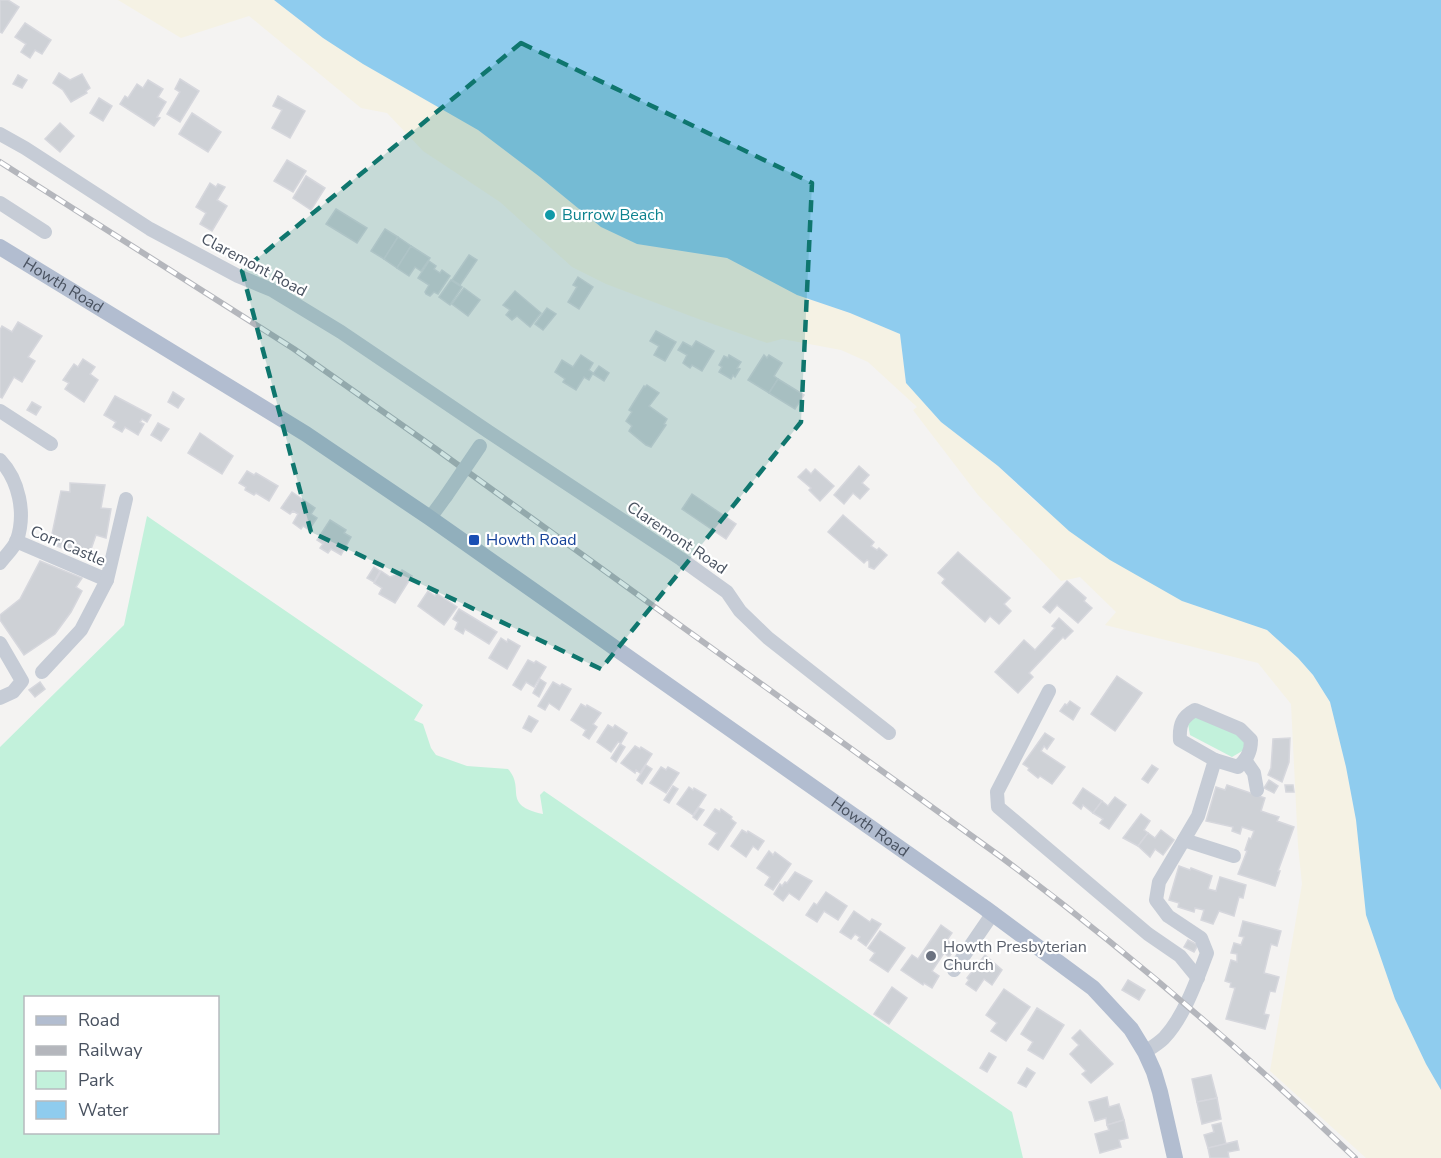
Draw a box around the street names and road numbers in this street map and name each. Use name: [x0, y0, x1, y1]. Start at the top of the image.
street label: Claremont Road: [197, 228, 311, 302]
street label: Howth Road: [19, 253, 108, 319]
street label: Claremont Road: [622, 496, 732, 580]
street label: Corr Castle: [27, 520, 109, 572]
street label: Howth Road: [826, 792, 913, 862]

